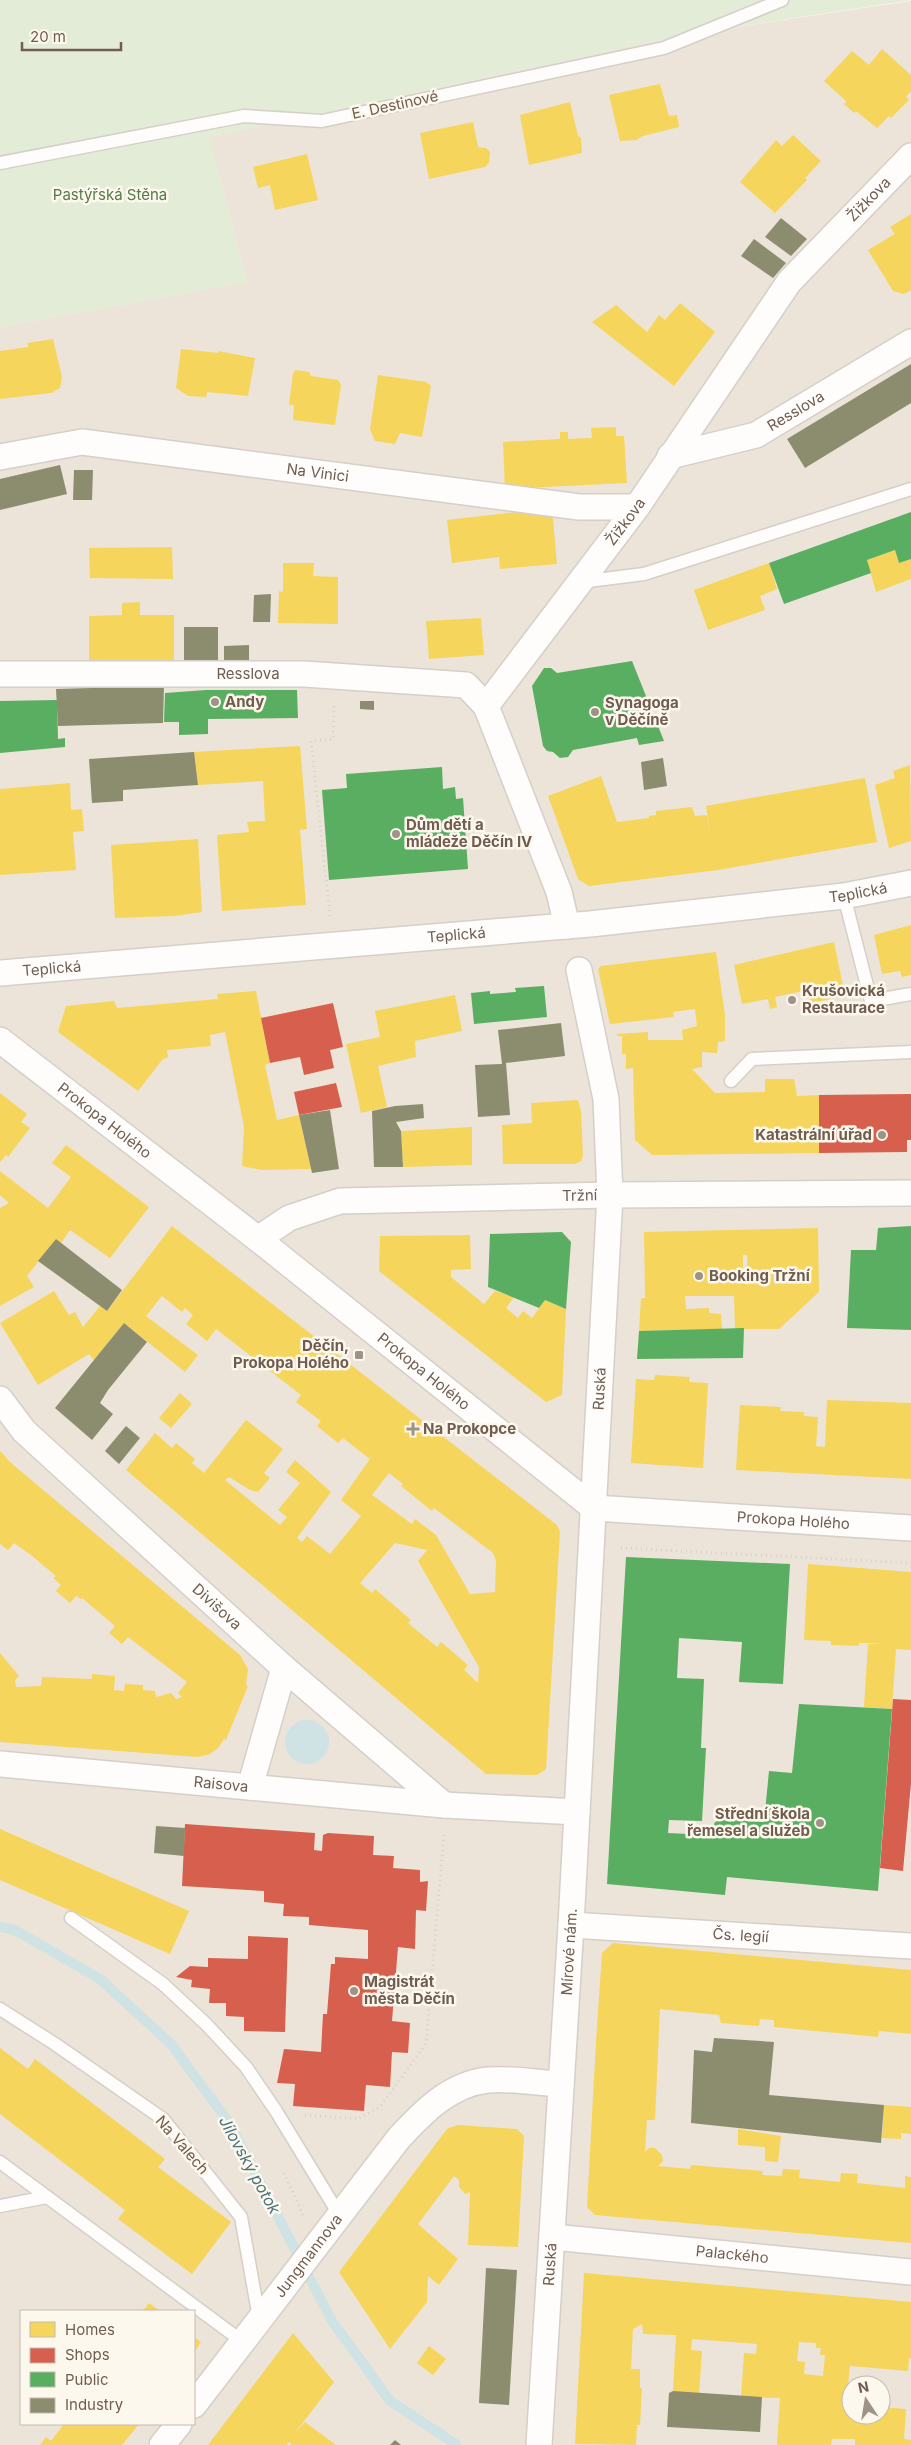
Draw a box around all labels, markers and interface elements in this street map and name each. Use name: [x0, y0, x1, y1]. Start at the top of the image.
scale bar: [22, 20, 121, 52]
text: 20 m: [30, 27, 66, 46]
street label: E. Destinové: [350, 86, 440, 123]
street label: Žižkova: [843, 173, 894, 225]
park label: Pastýřská Stěna: [53, 185, 167, 204]
street label: Resslova: [764, 386, 828, 435]
street label: Na Vinici: [285, 459, 350, 486]
street label: Žižkova: [601, 494, 649, 549]
street label: Resslova: [216, 664, 280, 683]
place label: Andy: [225, 692, 264, 711]
place label: Synagoga v Děčíně: [605, 693, 679, 729]
marker: Andy: [209, 696, 221, 708]
marker: Synagoga v Děčíně: [589, 706, 601, 718]
place label: Dům dětí a mládeže Děčín IV: [406, 815, 532, 851]
marker: Dům dětí a mládeže Děčín IV: [390, 828, 402, 840]
street label: Teplická: [828, 878, 889, 907]
street label: Teplická: [426, 923, 487, 947]
street label: Teplická: [22, 956, 82, 980]
place label: Krušovická Restaurace: [802, 981, 885, 1017]
marker: Krušovická Restaurace: [786, 994, 798, 1006]
street label: Prokopa Holého: [54, 1078, 155, 1162]
place label: Katastrální úřad: [755, 1125, 872, 1144]
marker: Katastrální úřad: [876, 1129, 888, 1141]
street label: Tržní: [562, 1185, 598, 1205]
place label: Booking Tržní: [709, 1266, 811, 1285]
marker: Booking Tržní: [693, 1270, 705, 1282]
street label: Prokopa Holého: [374, 1328, 474, 1414]
place label: Děčín, Prokopa Holého: [233, 1336, 349, 1372]
marker: Děčín, Prokopa Holého: [353, 1349, 365, 1361]
street label: Ruská: [589, 1367, 610, 1411]
place label: Na Prokopce: [423, 1419, 516, 1438]
marker: Na Prokopce: [407, 1423, 419, 1435]
street label: Prokopa Holého: [736, 1507, 851, 1533]
street label: Divišova: [189, 1579, 246, 1634]
street label: Raisova: [193, 1772, 249, 1796]
place label: Střední škola řemesel a služeb: [687, 1804, 810, 1840]
marker: Střední škola řemesel a služeb: [814, 1817, 826, 1829]
street label: Mírové nám.: [557, 1908, 581, 1996]
street label: Čs. legií: [712, 1924, 770, 1946]
place label: Magistrát města Děčín: [364, 1972, 455, 2008]
marker: Magistrát města Děčín: [348, 1985, 360, 1997]
street label: Na Valech: [152, 2111, 213, 2178]
water label: Jílovský potok: [215, 2113, 285, 2218]
street label: Jungmannova: [270, 2210, 346, 2301]
street label: Palackého: [695, 2241, 770, 2267]
street label: Ruská: [539, 2242, 560, 2286]
legend: [20, 2310, 195, 2425]
text: Homes: [65, 2320, 115, 2339]
text: Shops: [65, 2345, 110, 2364]
text: Public: [65, 2370, 108, 2389]
north arrow: [841, 2375, 891, 2425]
text: N: [856, 2377, 870, 2396]
text: Industry: [65, 2395, 124, 2414]

